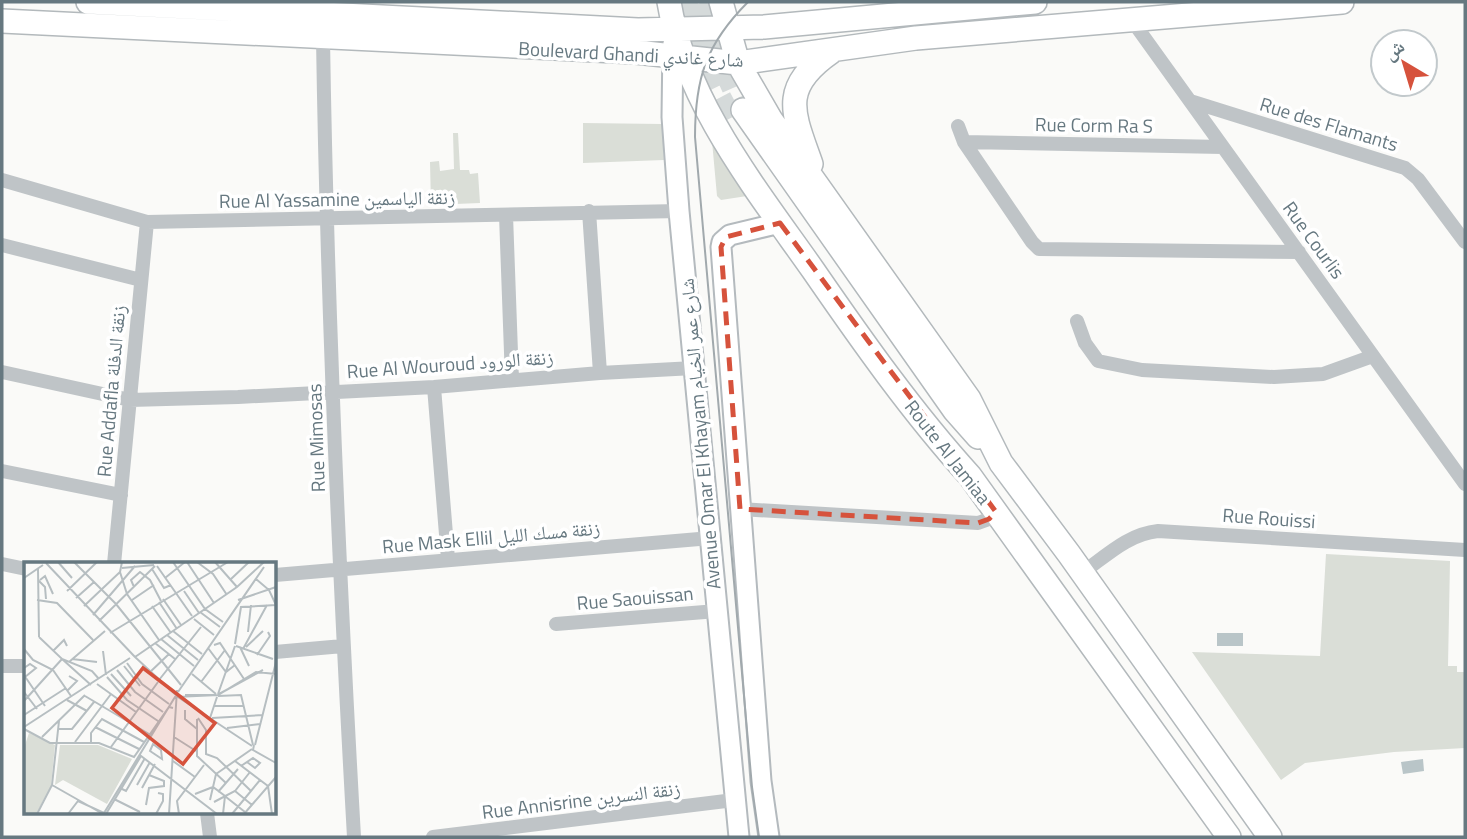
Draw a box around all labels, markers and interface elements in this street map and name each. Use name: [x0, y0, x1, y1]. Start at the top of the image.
north arrow: [1369, 28, 1439, 98]
text: ش: [1376, 32, 1410, 67]
street label: Boulevard Ghandi شارع غاندي: [518, 33, 744, 76]
street label: Rue des Flamants: [1256, 89, 1402, 158]
street label: Rue Corm Ra S: [1035, 109, 1153, 140]
street label: Rue Al Yassamine زنقة الياسمين: [219, 182, 455, 215]
street label: Rue Courlis: [1276, 195, 1353, 285]
street label: Avenue Omar El Khayam شارع عمر الخيام: [671, 277, 728, 591]
street label: Rue Addafla زنقة الدفلة: [89, 304, 132, 478]
street label: Rue Al Wouroud زنقة الورود: [346, 342, 554, 385]
street label: Rue Mimosas: [299, 383, 332, 493]
street label: Route Al Jamiaa: [898, 393, 999, 511]
street label: Rue Rouissi: [1222, 500, 1317, 535]
street label: Rue Mask Ellil زنقة مسك الليل: [381, 513, 601, 560]
inset map: [24, 562, 276, 814]
street label: Rue Saouissan: [575, 578, 695, 617]
street label: Rue Annisrine زنقة النسرين: [480, 773, 682, 826]

